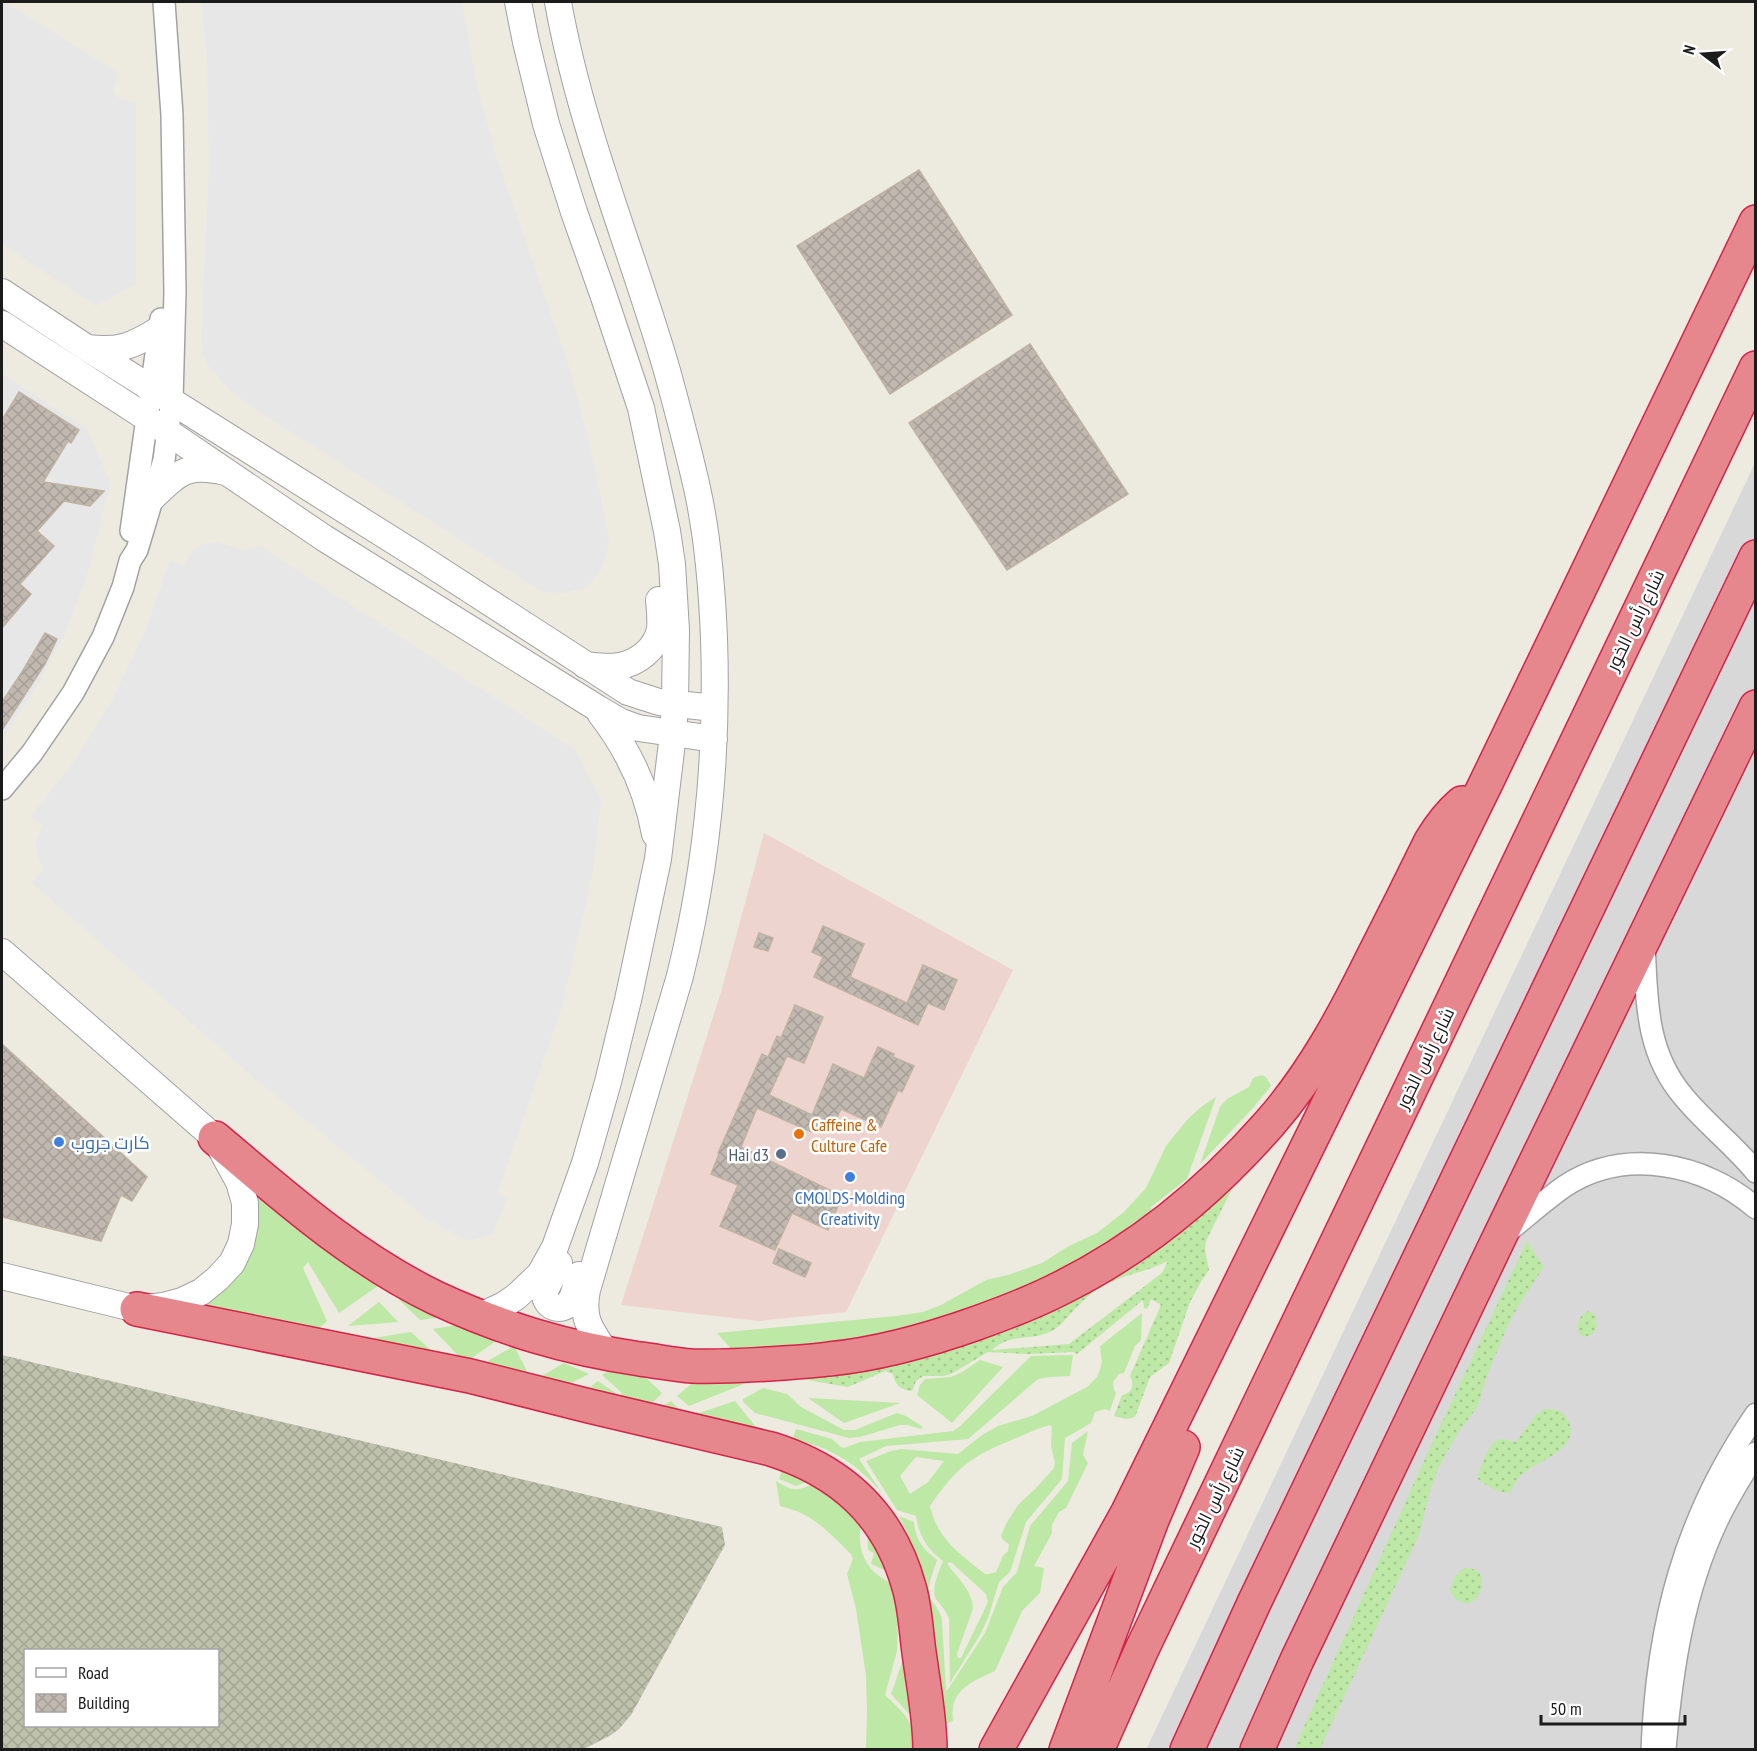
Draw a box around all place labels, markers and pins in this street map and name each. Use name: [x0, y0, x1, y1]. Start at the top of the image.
place label: Caffeine & Culture Cafe: [811, 1113, 887, 1157]
marker: Caffeine & Culture Cafe: [792, 1127, 806, 1141]
place label: كارت جروب: [71, 1131, 150, 1154]
marker: كارت جروب: [52, 1135, 66, 1149]
place label: Hai d3: [729, 1143, 769, 1166]
marker: Hai d3: [774, 1147, 788, 1161]
marker: CMOLDS-Molding Creativity: [843, 1170, 857, 1184]
place label: CMOLDS-Molding Creativity: [795, 1186, 905, 1230]

